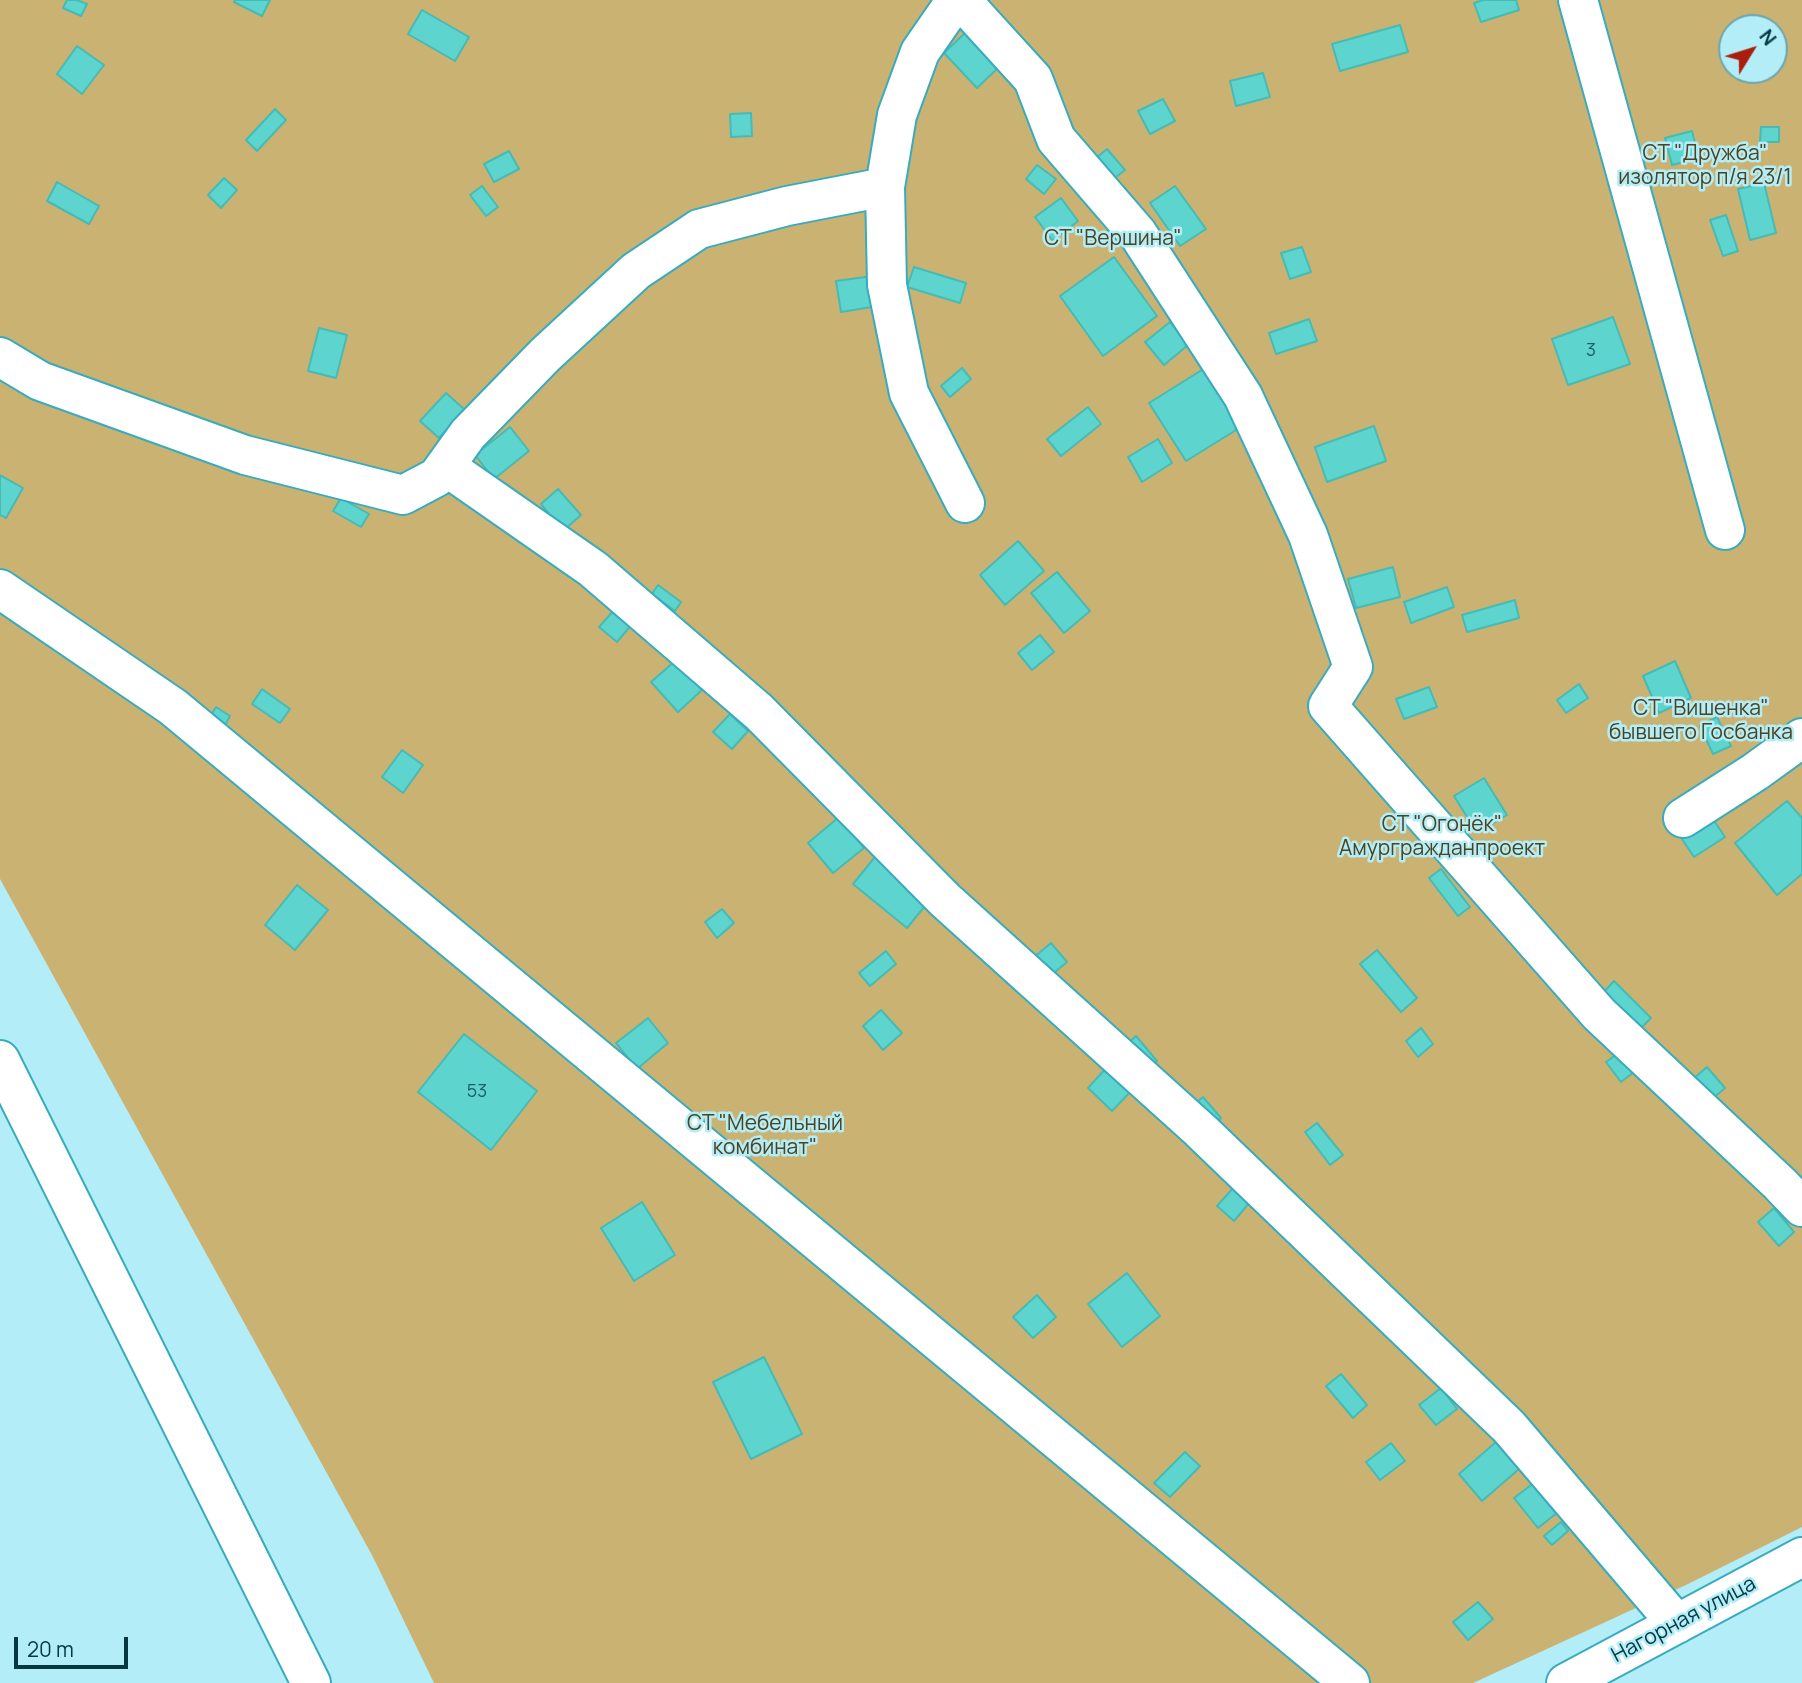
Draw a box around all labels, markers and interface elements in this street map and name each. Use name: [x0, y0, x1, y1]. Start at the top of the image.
north arrow: [1718, 14, 1788, 84]
text: N: [1754, 24, 1782, 51]
park label: СТ "Дружба" изолятор п/я 23/1: [1618, 141, 1792, 191]
park label: СТ "Вершина": [1044, 226, 1182, 252]
house number: 3: [1586, 340, 1596, 362]
park label: СТ "Вишенка" бывшего Госбанка: [1609, 696, 1793, 746]
park label: СТ "Огонёк" Амургражданпроект: [1339, 812, 1545, 862]
house number: 53: [467, 1081, 487, 1103]
park label: СТ "Мебельный комбинат": [687, 1111, 843, 1161]
street label: Нагорная улица: [1608, 1571, 1760, 1669]
scale bar: [18, 1624, 131, 1668]
text: 20 m: [27, 1635, 74, 1663]

